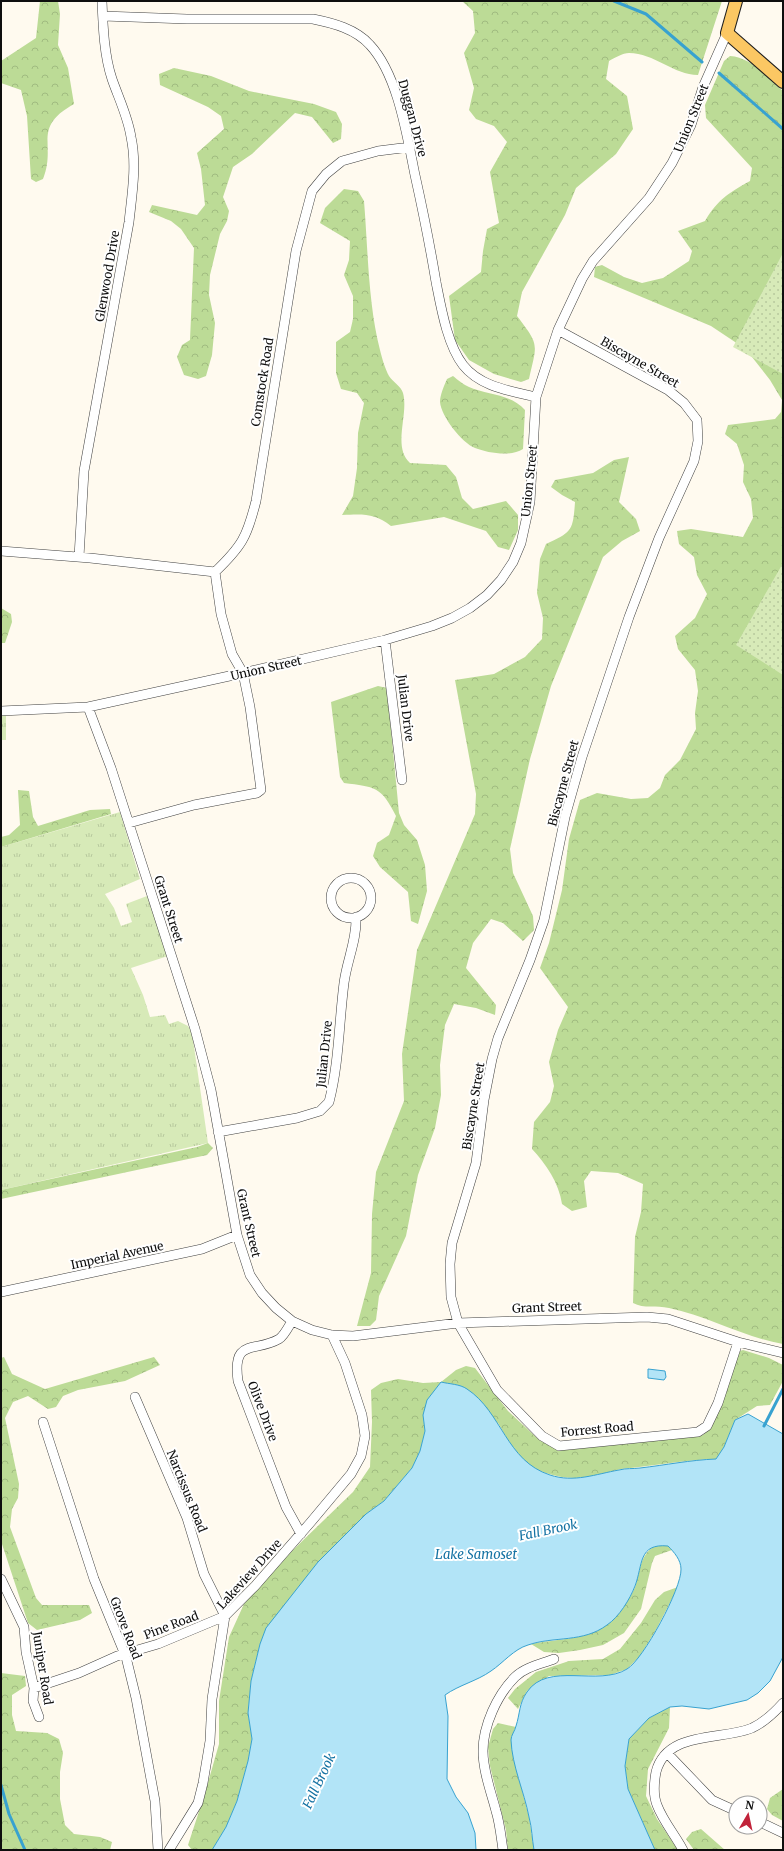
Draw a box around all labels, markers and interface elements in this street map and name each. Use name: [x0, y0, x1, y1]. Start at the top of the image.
street label: Duggan Drive: [395, 78, 431, 158]
street label: Union Street: [670, 81, 712, 154]
street label: Glenwood Drive: [92, 229, 122, 323]
street label: Biscayne Street: [598, 333, 682, 391]
street label: Comstock Road: [248, 337, 276, 427]
street label: Union Street: [518, 444, 540, 518]
street label: Union Street: [229, 652, 303, 683]
street label: Julian Drive: [394, 673, 418, 742]
street label: Biscayne Street: [544, 738, 582, 828]
street label: Grant Street: [151, 873, 187, 945]
street label: Julian Drive: [313, 1020, 335, 1089]
street label: Biscayne Street: [459, 1061, 487, 1151]
street label: Grant Street: [234, 1187, 264, 1259]
street label: Imperial Avenue: [69, 1238, 165, 1272]
street label: Grant Street: [512, 1298, 582, 1316]
street label: Olive Drive: [245, 1379, 281, 1443]
street label: Forrest Road: [560, 1418, 634, 1440]
street label: Narcissus Road: [164, 1448, 210, 1534]
water label: Fall Brook: [516, 1516, 579, 1545]
street label: Lakeview Drive: [214, 1536, 284, 1612]
water label: Lake Samoset: [435, 1546, 517, 1563]
street label: Grove Road: [107, 1595, 145, 1661]
street label: Pine Road: [141, 1608, 201, 1642]
street label: Juniper Road: [30, 1629, 56, 1706]
water label: Fall Brook: [298, 1751, 339, 1812]
north arrow: [728, 1795, 768, 1835]
text: N: [744, 1798, 755, 1813]

